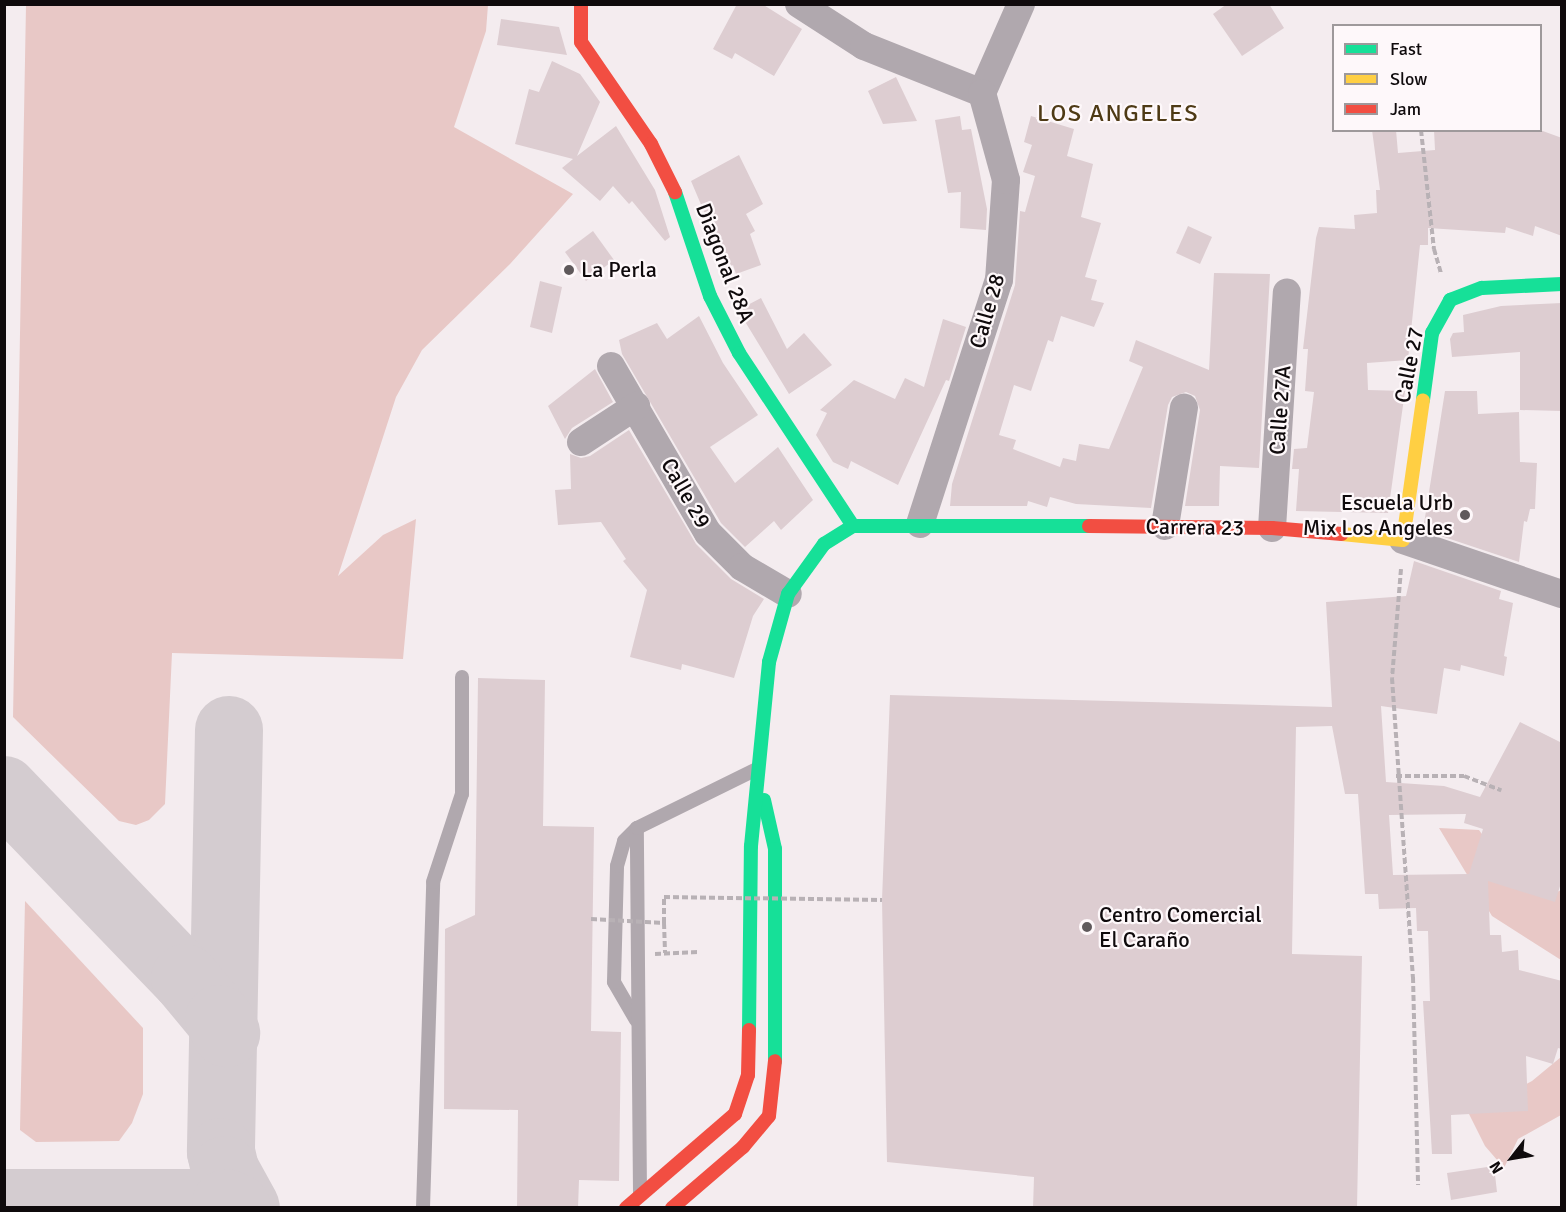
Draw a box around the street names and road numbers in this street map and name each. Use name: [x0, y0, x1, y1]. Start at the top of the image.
street label: Diagonal 28A: [690, 199, 760, 327]
street label: Calle 28: [964, 271, 1010, 351]
street label: Calle 27: [1389, 325, 1429, 405]
street label: Calle 27A: [1264, 364, 1296, 456]
street label: Calle 29: [655, 453, 717, 533]
street label: Carrera 23: [1145, 513, 1245, 541]

